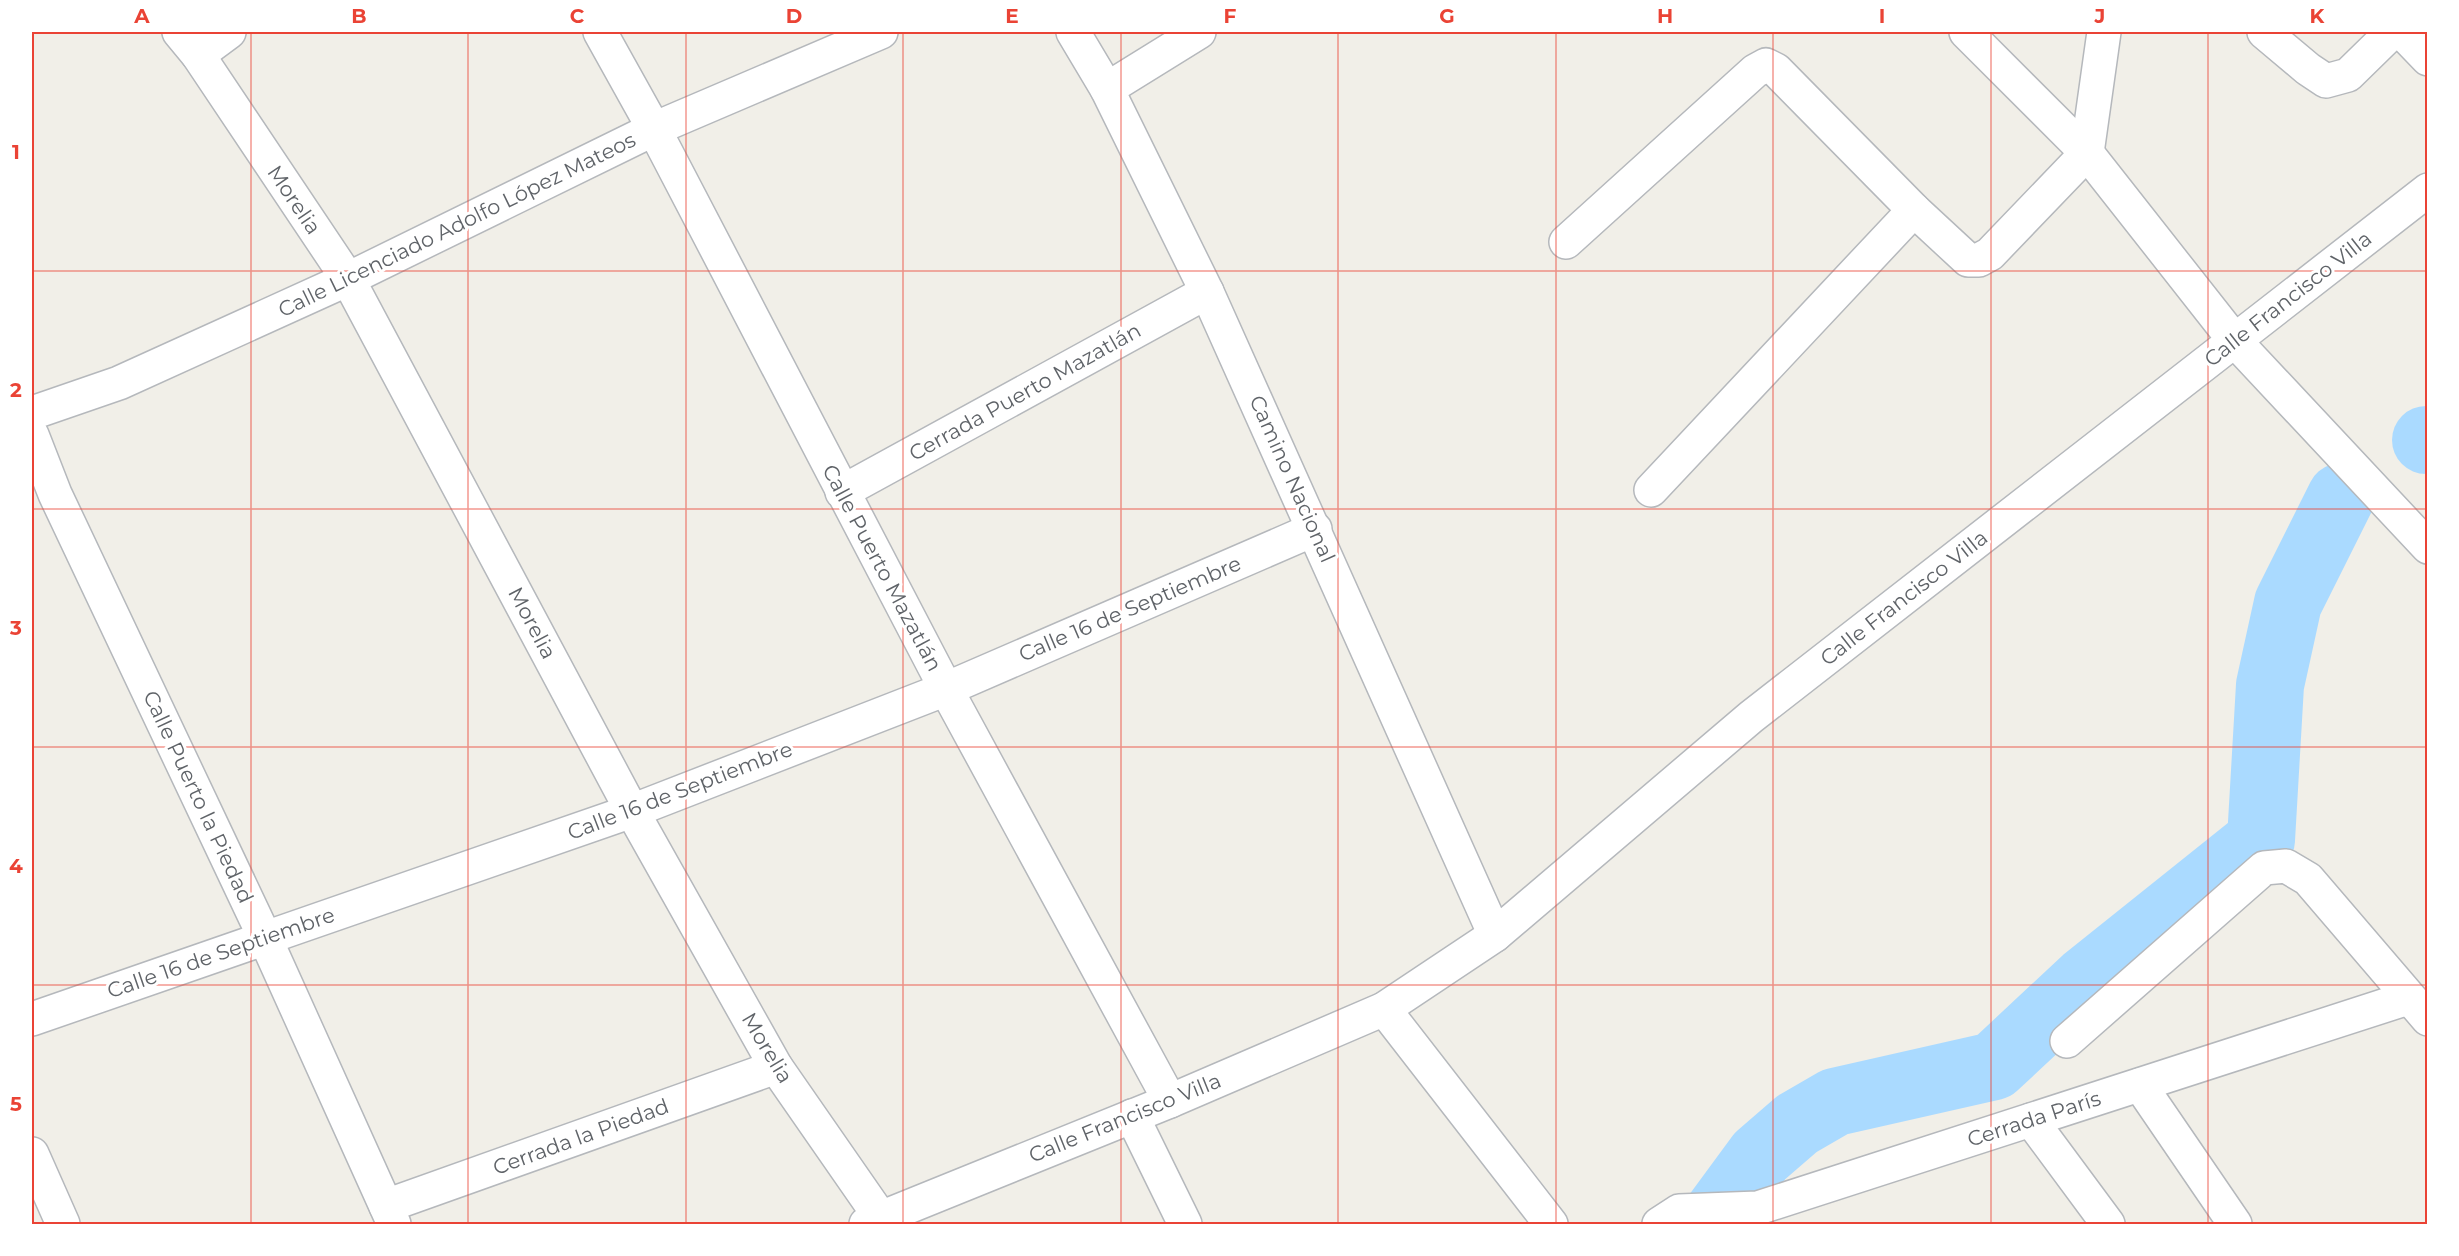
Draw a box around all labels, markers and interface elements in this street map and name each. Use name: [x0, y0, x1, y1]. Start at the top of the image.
text: A: [133, 4, 150, 28]
text: B: [351, 4, 367, 28]
text: C: [570, 4, 585, 28]
text: D: [786, 4, 802, 28]
text: E: [1005, 4, 1019, 28]
text: F: [1224, 4, 1237, 28]
text: G: [1439, 4, 1455, 28]
text: H: [1657, 4, 1673, 28]
text: I: [1879, 4, 1885, 28]
text: J: [2094, 4, 2105, 28]
text: K: [2310, 4, 2326, 28]
street label: Calle Licenciado Adolfo López Mateos: [274, 127, 640, 322]
text: 1: [12, 140, 20, 164]
street label: Morelia: [262, 161, 327, 239]
street label: Calle Francisco Villa: [2199, 226, 2376, 372]
street label: Cerrada Puerto Mazatlán: [904, 317, 1145, 466]
text: 2: [10, 378, 22, 402]
street label: Camino Nacional: [1244, 391, 1341, 566]
street label: Calle Puerto Mazatlán: [817, 460, 948, 675]
street label: Calle Francisco Villa: [1815, 525, 1992, 671]
street label: Calle 16 de Septiembre: [1015, 550, 1245, 667]
street label: Morelia: [503, 583, 562, 663]
text: 3: [9, 616, 22, 640]
street label: Calle Puerto la Piedad: [138, 686, 259, 907]
street label: Calle 16 de Septiembre: [564, 736, 796, 845]
text: 4: [9, 854, 23, 878]
street label: Calle 16 de Septiembre: [104, 902, 338, 1003]
street label: Morelia: [737, 1008, 798, 1088]
street label: Calle Francisco Villa: [1025, 1067, 1225, 1168]
street label: Cerrada París: [1964, 1085, 2104, 1152]
text: 5: [10, 1092, 22, 1116]
street label: Cerrada la Piedad: [490, 1093, 672, 1180]

